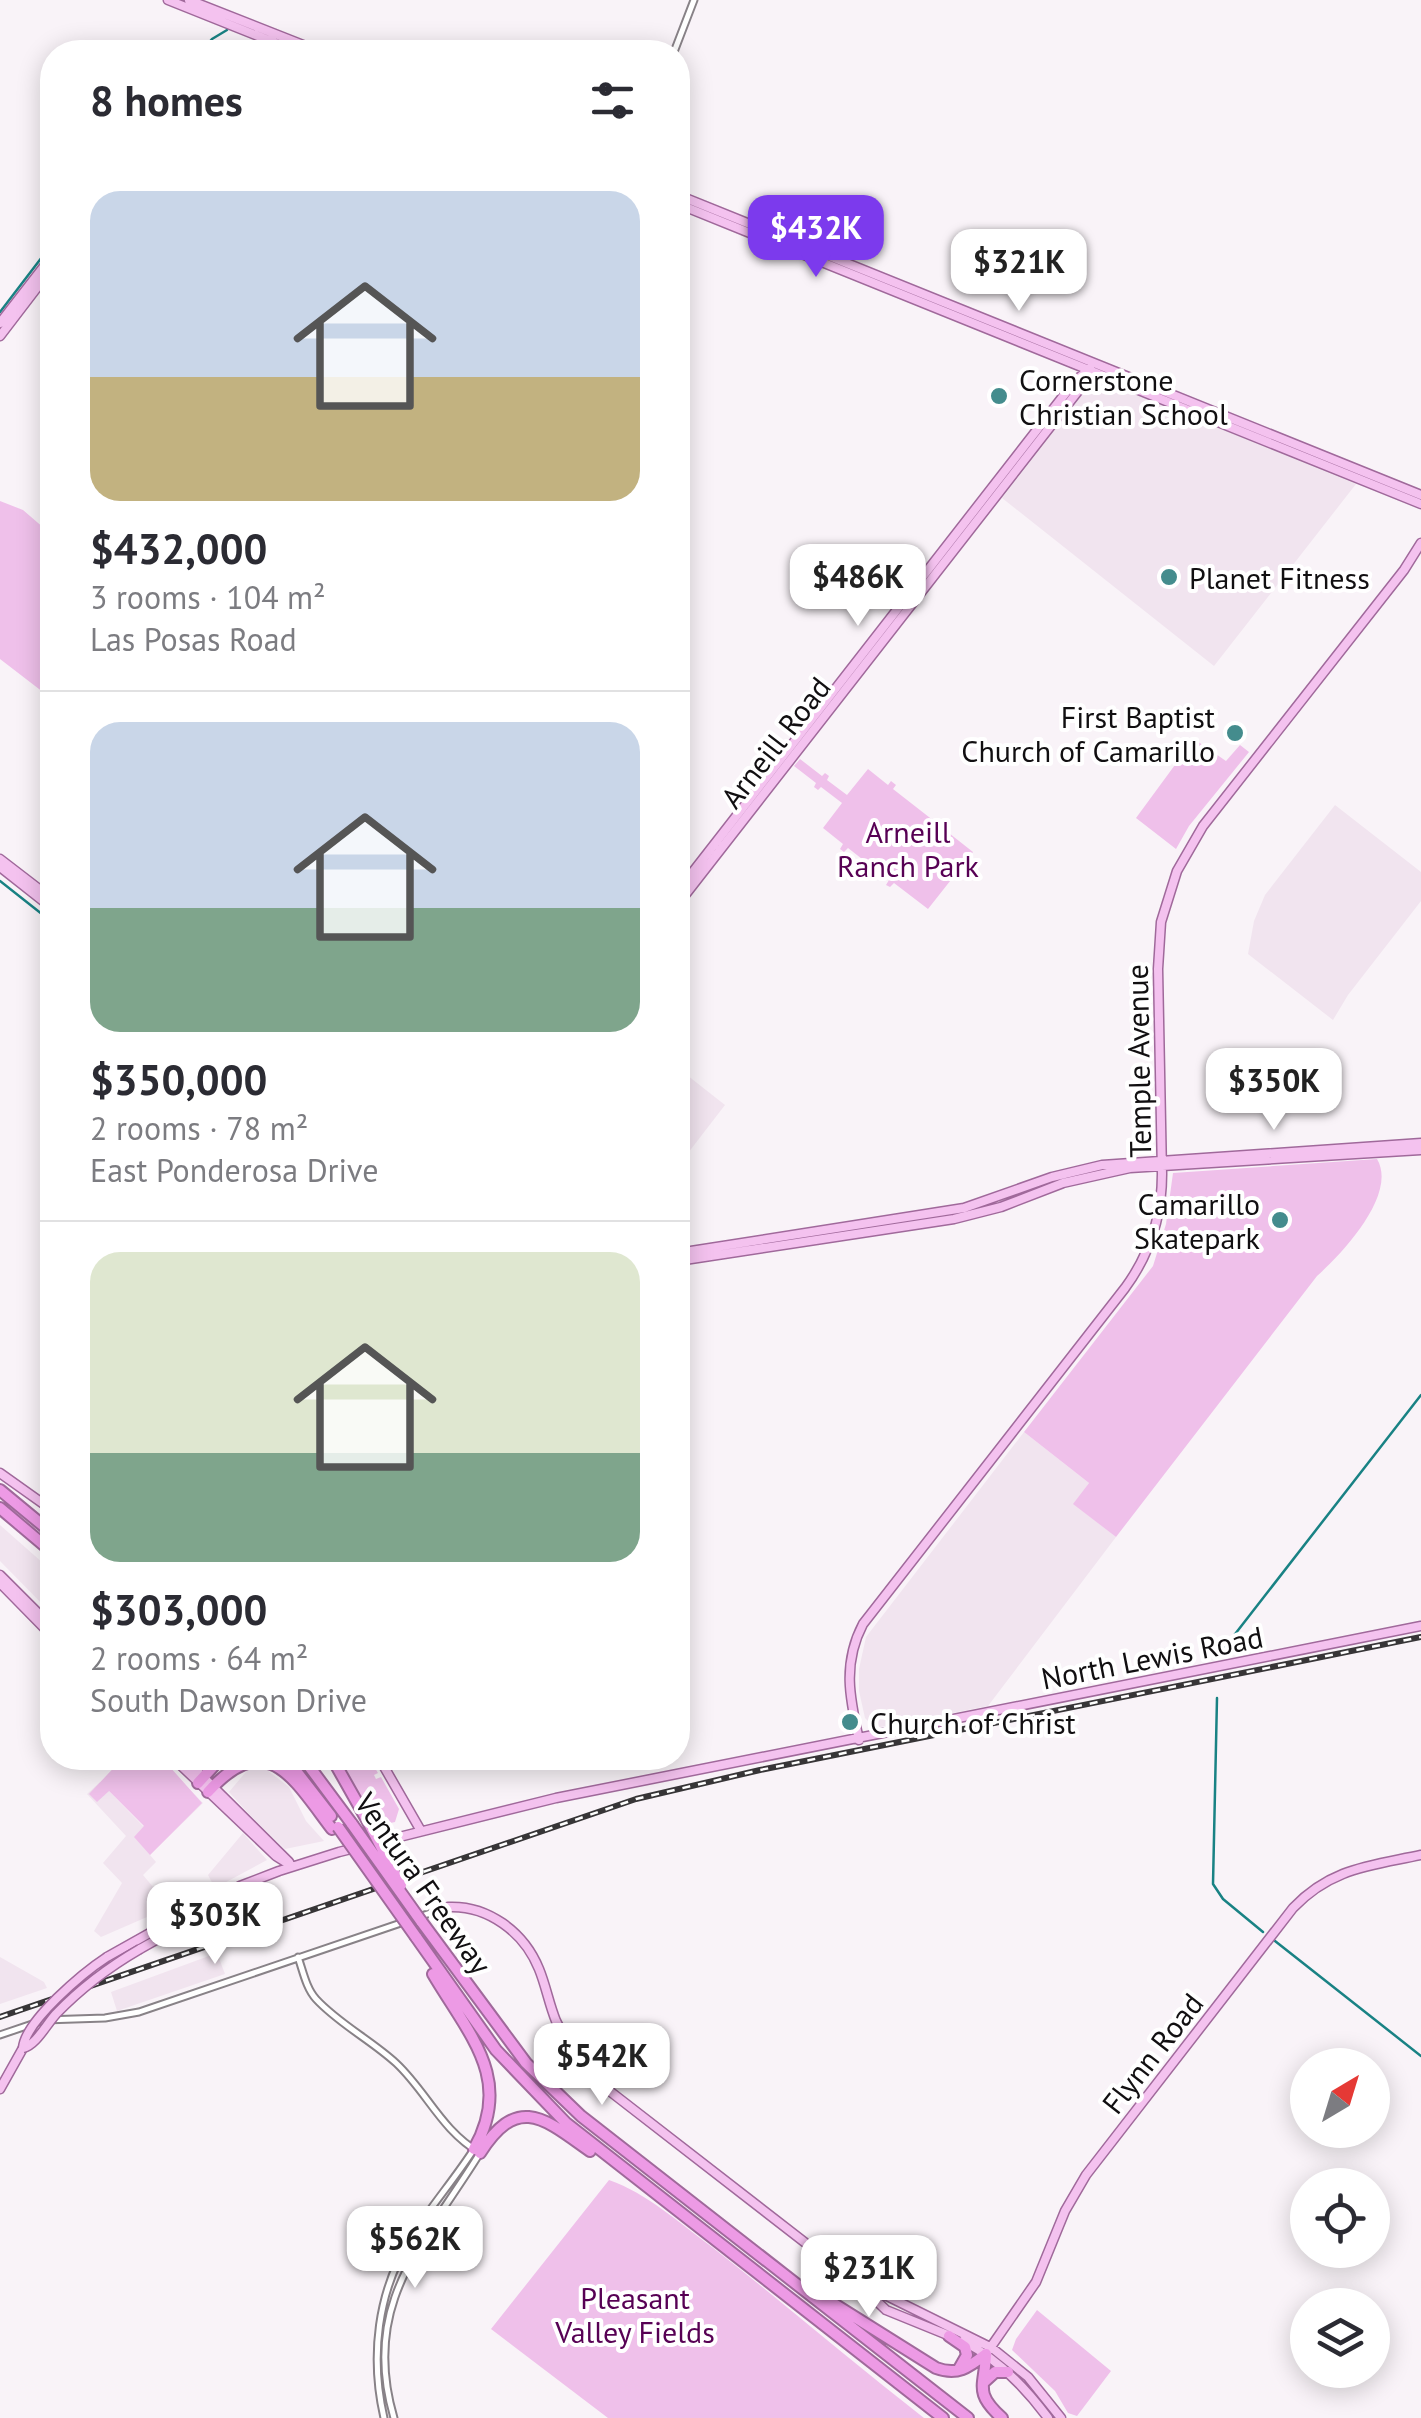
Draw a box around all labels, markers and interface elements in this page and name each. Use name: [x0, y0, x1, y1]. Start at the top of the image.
text: 8 homes: [90, 73, 243, 128]
icon: filters: [585, 73, 640, 128]
pin: $432K: [746, 195, 886, 280]
text: $432K: [770, 206, 862, 248]
pin: $321K: [949, 229, 1089, 314]
text: $321K: [973, 240, 1065, 282]
icon: home: [275, 256, 455, 436]
place label: Cornerstone Christian School: [1019, 360, 1228, 433]
marker: Cornerstone Christian School: [988, 385, 1010, 407]
text: $432,000: [90, 521, 267, 576]
pin: $486K: [788, 544, 928, 629]
text: $486K: [812, 555, 904, 597]
place label: Planet Fitness: [1189, 558, 1370, 597]
marker: Planet Fitness: [1158, 566, 1180, 588]
text: 3 rooms · 104 m²: [90, 576, 326, 618]
text: Las Posas Road: [90, 618, 297, 660]
street label: Arneill Road: [711, 668, 839, 816]
place label: First Baptist Church of Camarillo: [961, 697, 1215, 770]
marker: First Baptist Church of Camarillo: [1224, 722, 1246, 744]
icon: home: [275, 787, 455, 967]
park label: Arneill Ranch Park: [837, 812, 980, 885]
street label: Temple Avenue: [1117, 964, 1159, 1158]
pin: $350K: [1204, 1048, 1344, 1133]
text: $350,000: [90, 1052, 267, 1107]
text: $350K: [1228, 1059, 1320, 1101]
text: 2 rooms · 78 m²: [90, 1107, 308, 1149]
text: East Ponderosa Drive: [90, 1149, 378, 1191]
place label: Camarillo Skatepark: [1134, 1184, 1261, 1257]
marker: Camarillo Skatepark: [1269, 1209, 1291, 1231]
icon: home: [275, 1317, 455, 1497]
text: $303,000: [90, 1582, 267, 1637]
street label: North Lewis Road: [1038, 1616, 1266, 1698]
text: 2 rooms · 64 m²: [90, 1637, 308, 1679]
text: South Dawson Drive: [90, 1679, 367, 1721]
place label: Church of Christ: [870, 1703, 1076, 1742]
marker: Church of Christ: [839, 1711, 861, 1733]
street label: Ventura Freeway: [346, 1784, 501, 1981]
pin: $303K: [145, 1882, 285, 1967]
text: $303K: [169, 1893, 261, 1935]
street label: Flynn Road: [1093, 1985, 1211, 2121]
pin: $542K: [532, 2023, 672, 2108]
text: $542K: [556, 2034, 648, 2076]
north arrow: [1290, 2048, 1390, 2148]
map controls: [1290, 2048, 1390, 2388]
button: locate: [1290, 2168, 1390, 2268]
pin: $562K: [345, 2206, 485, 2291]
text: $562K: [369, 2217, 461, 2259]
pin: $231K: [799, 2235, 939, 2320]
text: $231K: [823, 2246, 915, 2288]
park label: Pleasant Valley Fields: [554, 2278, 715, 2351]
button: layers: [1290, 2288, 1390, 2388]

